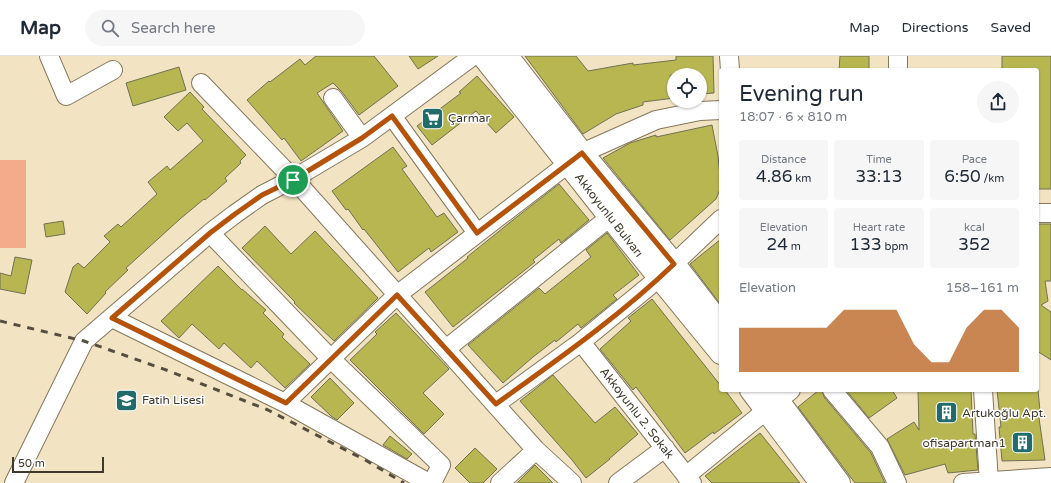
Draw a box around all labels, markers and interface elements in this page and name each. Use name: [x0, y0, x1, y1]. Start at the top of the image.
search box: [85, 10, 365, 46]
text: Map: [20, 17, 61, 39]
icon: search: [99, 17, 121, 39]
text: Search here: [131, 19, 215, 37]
text: Map: [849, 19, 880, 36]
text: Directions: [902, 19, 969, 36]
text: Saved: [991, 19, 1031, 36]
map controls: [667, 68, 707, 108]
button: locate: [667, 68, 707, 108]
text: Evening run: [739, 81, 864, 107]
button: share: [977, 81, 1019, 123]
supermarket icon: Çarmar: [420, 105, 446, 131]
text: 18:07 · 6 × 810 m: [739, 109, 847, 125]
place label: Çarmar: [448, 111, 490, 125]
text: Distance: [761, 153, 806, 166]
text: Time: [866, 153, 892, 166]
text: Pace: [962, 153, 987, 166]
pin: [276, 163, 310, 197]
text: 4.86: [756, 166, 792, 187]
text: 33:13: [855, 166, 903, 187]
text: 6:50: [944, 166, 981, 187]
icon: arrive: [282, 169, 304, 191]
street label: Akkoyunlu Bulvarı: [572, 170, 646, 260]
text: km: [792, 172, 811, 185]
text: /km: [981, 172, 1004, 185]
text: Elevation: [760, 221, 808, 234]
text: Heart rate: [853, 221, 905, 234]
text: kcal: [964, 221, 985, 234]
text: 24: [767, 234, 788, 255]
text: 133: [850, 234, 882, 255]
text: 352: [958, 234, 990, 255]
text: m: [788, 240, 801, 253]
text: bpm: [882, 240, 908, 253]
text: Elevation: [739, 280, 796, 296]
text: 158–161 m: [946, 280, 1019, 296]
street label: Akkoyunlu 2. Sokak: [597, 365, 677, 462]
school or university icon: Fatih Lisesi: [114, 387, 140, 413]
place label: Fatih Lisesi: [142, 393, 204, 407]
building icon: Artukoğlu Apt.: [933, 400, 959, 426]
place label: Artukoğlu Apt.: [962, 406, 1046, 420]
building icon: ofisapartman1: [1009, 430, 1035, 456]
place label: ofisapartman1: [923, 436, 1006, 450]
scale bar: [12, 455, 104, 474]
text: 50 m: [18, 457, 45, 470]

